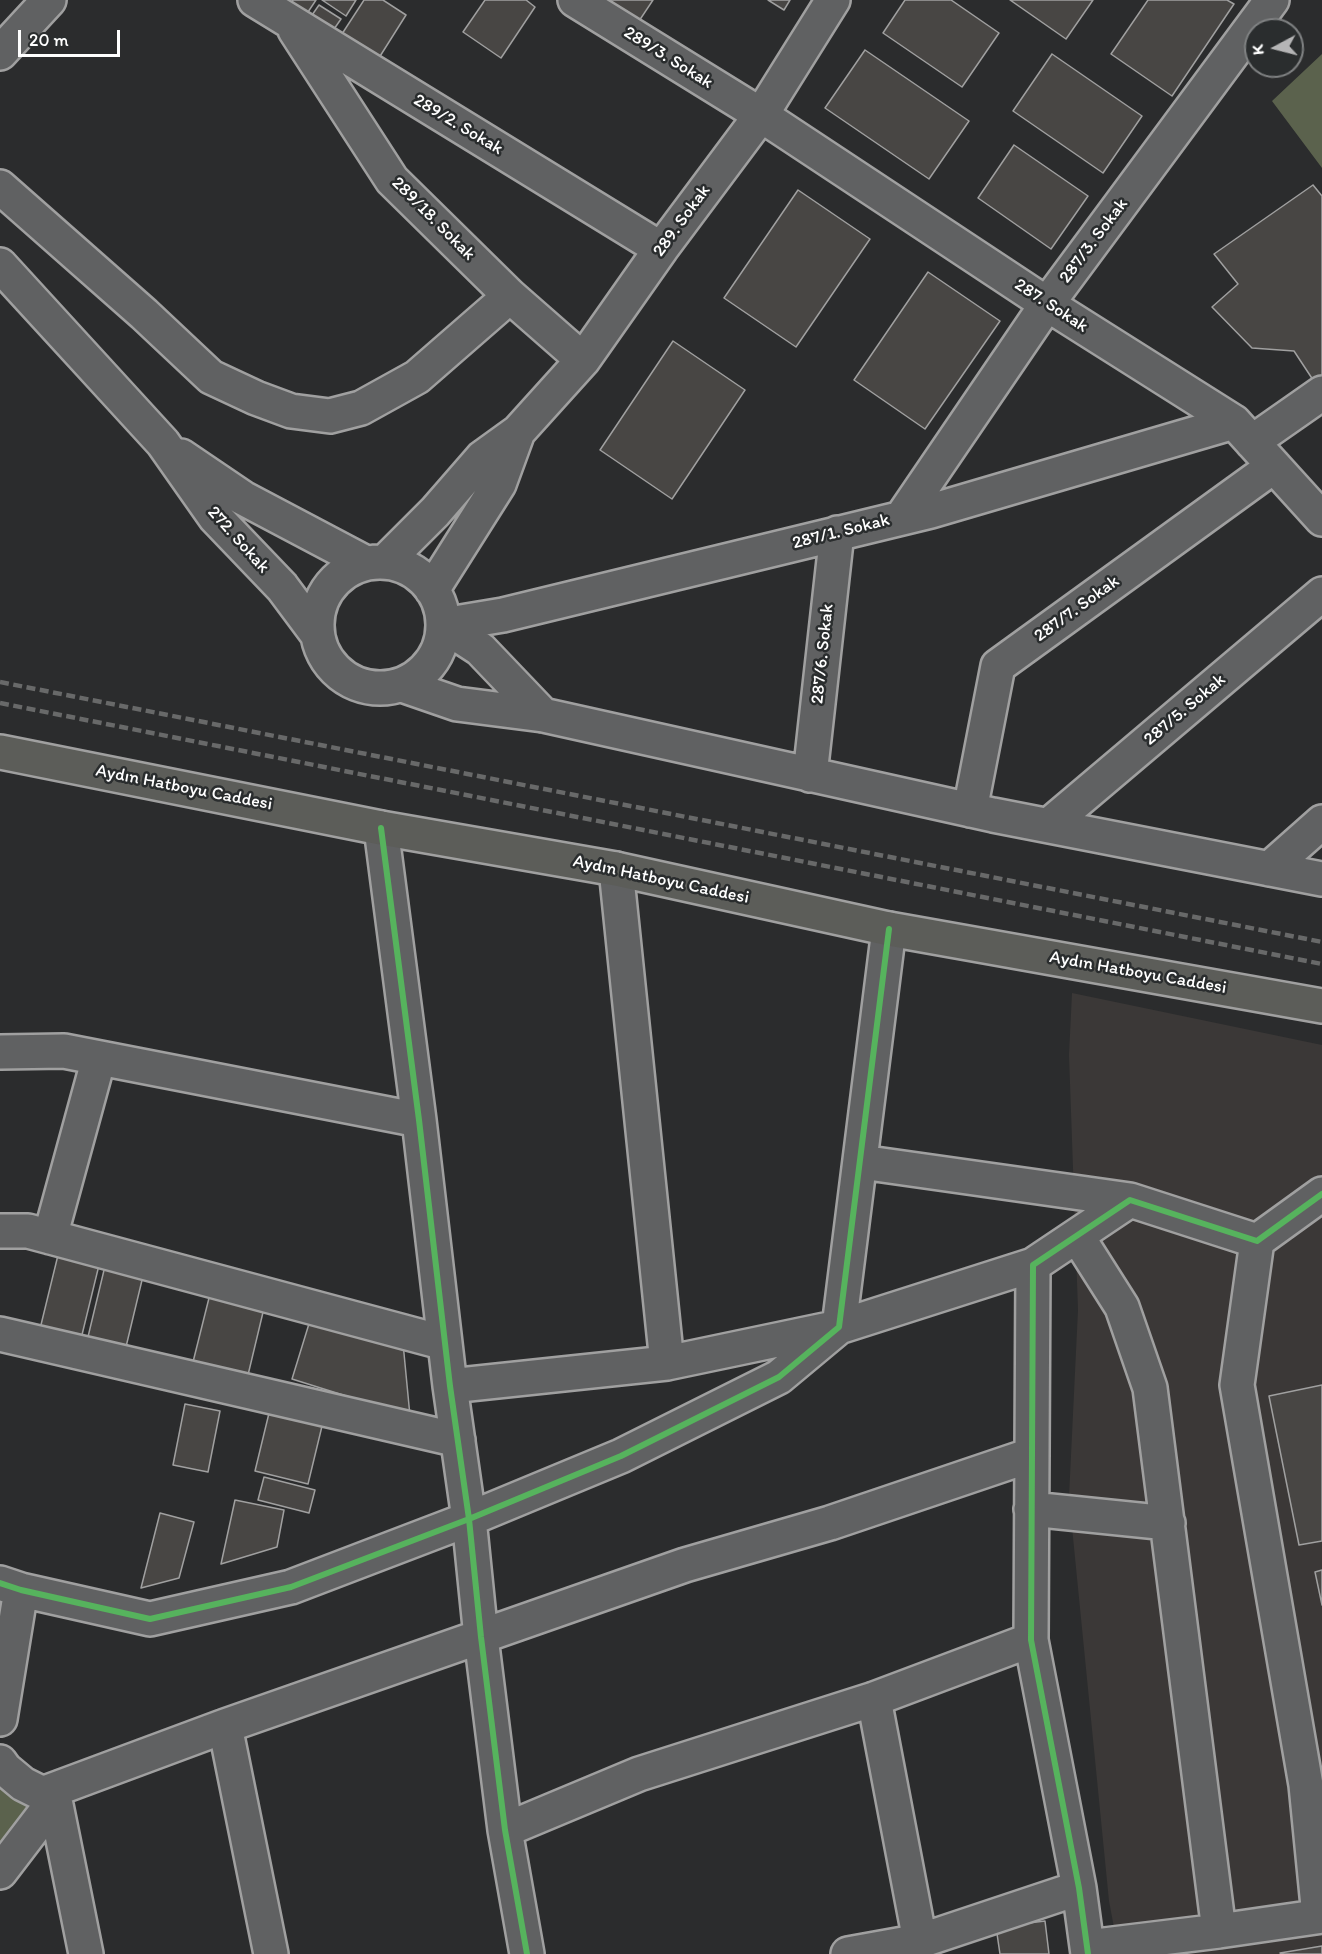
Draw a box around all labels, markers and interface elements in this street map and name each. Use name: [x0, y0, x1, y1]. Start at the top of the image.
scale bar: [21, 18, 123, 56]
north arrow: [1244, 18, 1304, 78]
street label: 289/3. Sokak: [619, 22, 717, 94]
text: 20 m: [29, 29, 69, 51]
text: K: [1248, 44, 1268, 56]
street label: 289/2. Sokak: [409, 90, 507, 160]
street label: 289/18. Sokak: [387, 173, 479, 265]
street label: 289. Sokak: [649, 181, 715, 261]
street label: 287/3. Sokak: [1055, 194, 1133, 288]
street label: 287. Sokak: [1010, 274, 1092, 338]
street label: 272. Sokak: [202, 502, 274, 578]
street label: 287/1. Sokak: [790, 510, 892, 554]
street label: 287/7. Sokak: [1030, 571, 1124, 647]
street label: 287/6. Sokak: [807, 603, 839, 705]
street label: 287/5. Sokak: [1140, 669, 1230, 751]
street label: Aydın Hatboyu Caddesi: [94, 760, 274, 816]
street label: Aydın Hatboyu Caddesi: [571, 851, 751, 909]
street label: Aydın Hatboyu Caddesi: [1048, 947, 1228, 999]

